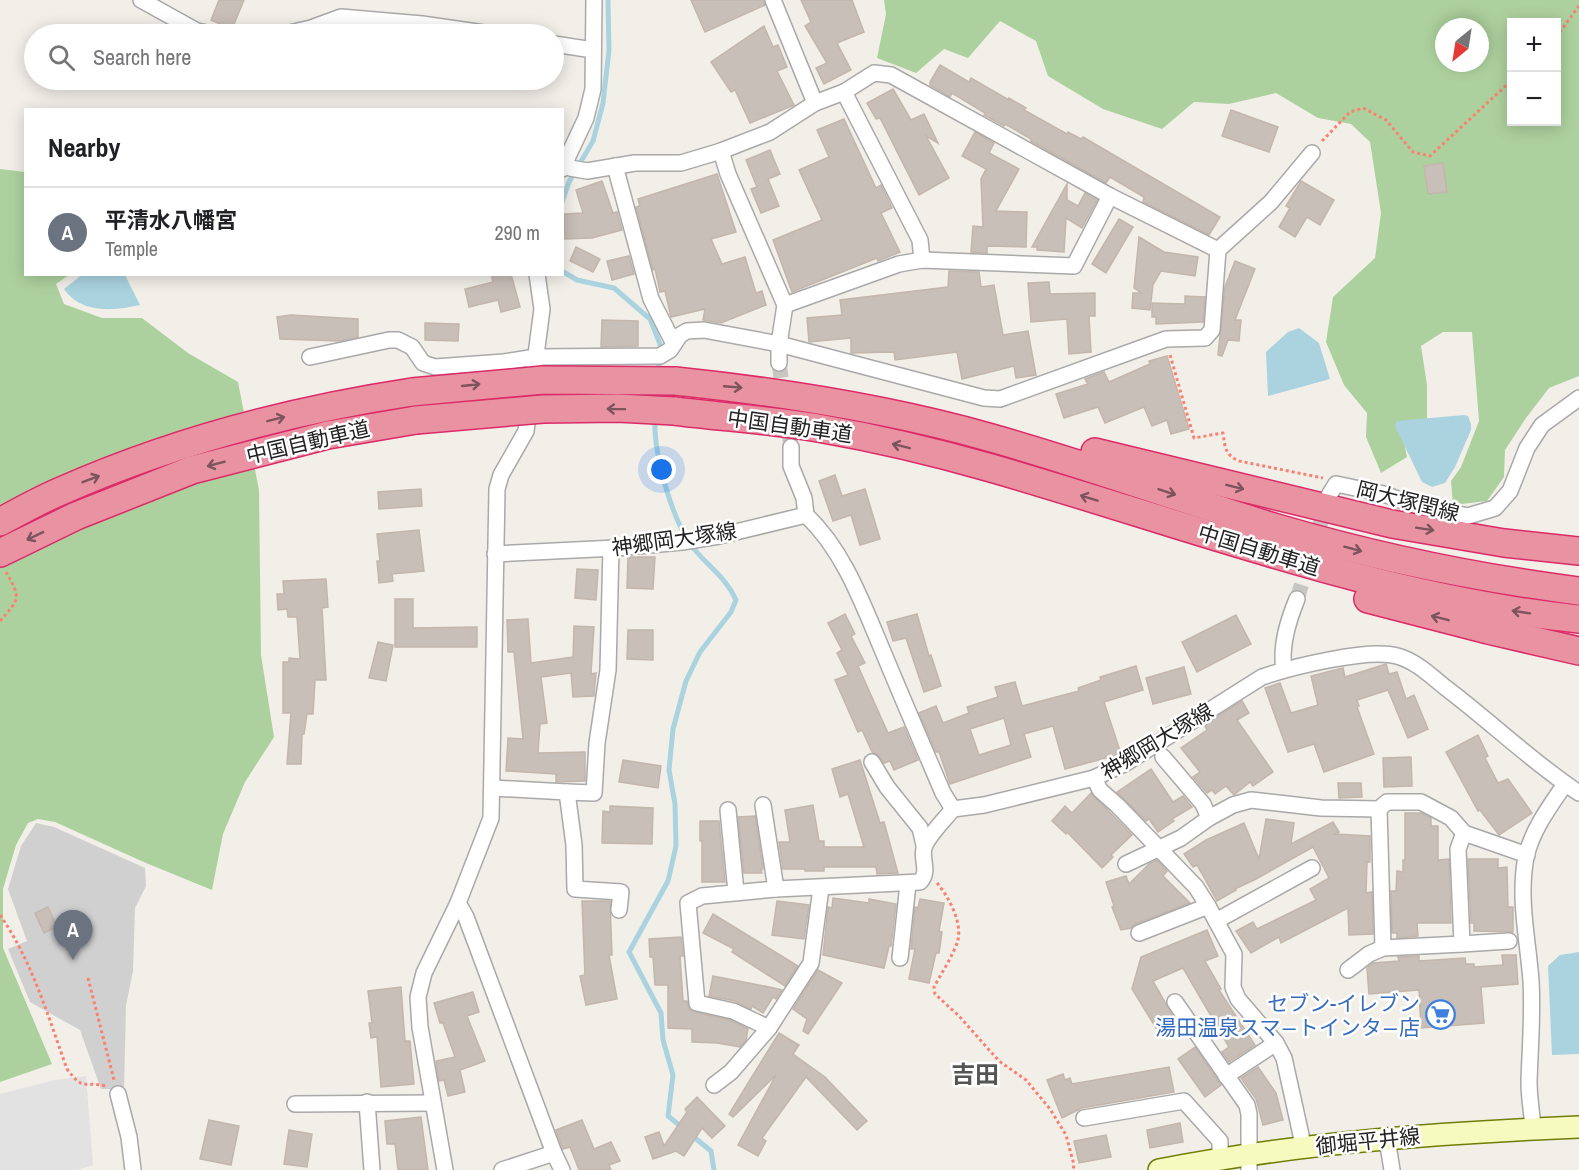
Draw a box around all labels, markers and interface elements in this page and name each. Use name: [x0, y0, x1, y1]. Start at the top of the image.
north arrow: [1435, 18, 1489, 72]
map controls: [1507, 18, 1561, 126]
button: +: [1507, 18, 1561, 72]
search box: [24, 24, 564, 90]
icon: search: [45, 41, 78, 74]
text: Search here: [93, 42, 191, 72]
button: −: [1507, 72, 1561, 126]
text: Nearby: [48, 130, 120, 165]
text: 平清水八幡宮: [105, 205, 237, 235]
text: A: [62, 219, 73, 246]
text: 290 m: [494, 219, 540, 246]
text: Temple: [105, 235, 158, 262]
one-way arrow: [460, 379, 480, 390]
one-way arrow: [723, 382, 743, 393]
one-way arrow: [606, 403, 626, 415]
street label: 中国自動車道: [726, 403, 854, 449]
one-way arrow: [267, 413, 286, 425]
street label: 中国自動車道: [243, 414, 373, 470]
one-way arrow: [892, 439, 911, 451]
your location: [647, 455, 676, 484]
one-way arrow: [207, 459, 226, 470]
one-way arrow: [81, 473, 100, 484]
street label: 岡大塚閏線: [1354, 474, 1462, 528]
one-way arrow: [1225, 481, 1244, 493]
one-way arrow: [1157, 488, 1176, 499]
one-way arrow: [1080, 492, 1099, 503]
street label: 神郷岡大塚線: [610, 516, 738, 562]
street label: 中国自動車道: [1195, 518, 1323, 582]
one-way arrow: [1415, 524, 1435, 535]
one-way arrow: [27, 531, 45, 542]
one-way arrow: [1344, 543, 1363, 555]
one-way arrow: [1512, 606, 1531, 617]
one-way arrow: [1431, 612, 1450, 624]
street label: 神郷岡大塚線: [1096, 696, 1218, 786]
pin: A: [54, 910, 92, 960]
place label: セブン-イレブン 湯田温泉スマ―トインタ―店: [1155, 989, 1420, 1042]
supermarket icon: セブン-イレブン 湯田温泉スマ―トインタ―店: [1425, 999, 1457, 1031]
district label: 吉田: [951, 1058, 999, 1090]
street label: 御堀平井線: [1314, 1121, 1422, 1161]

